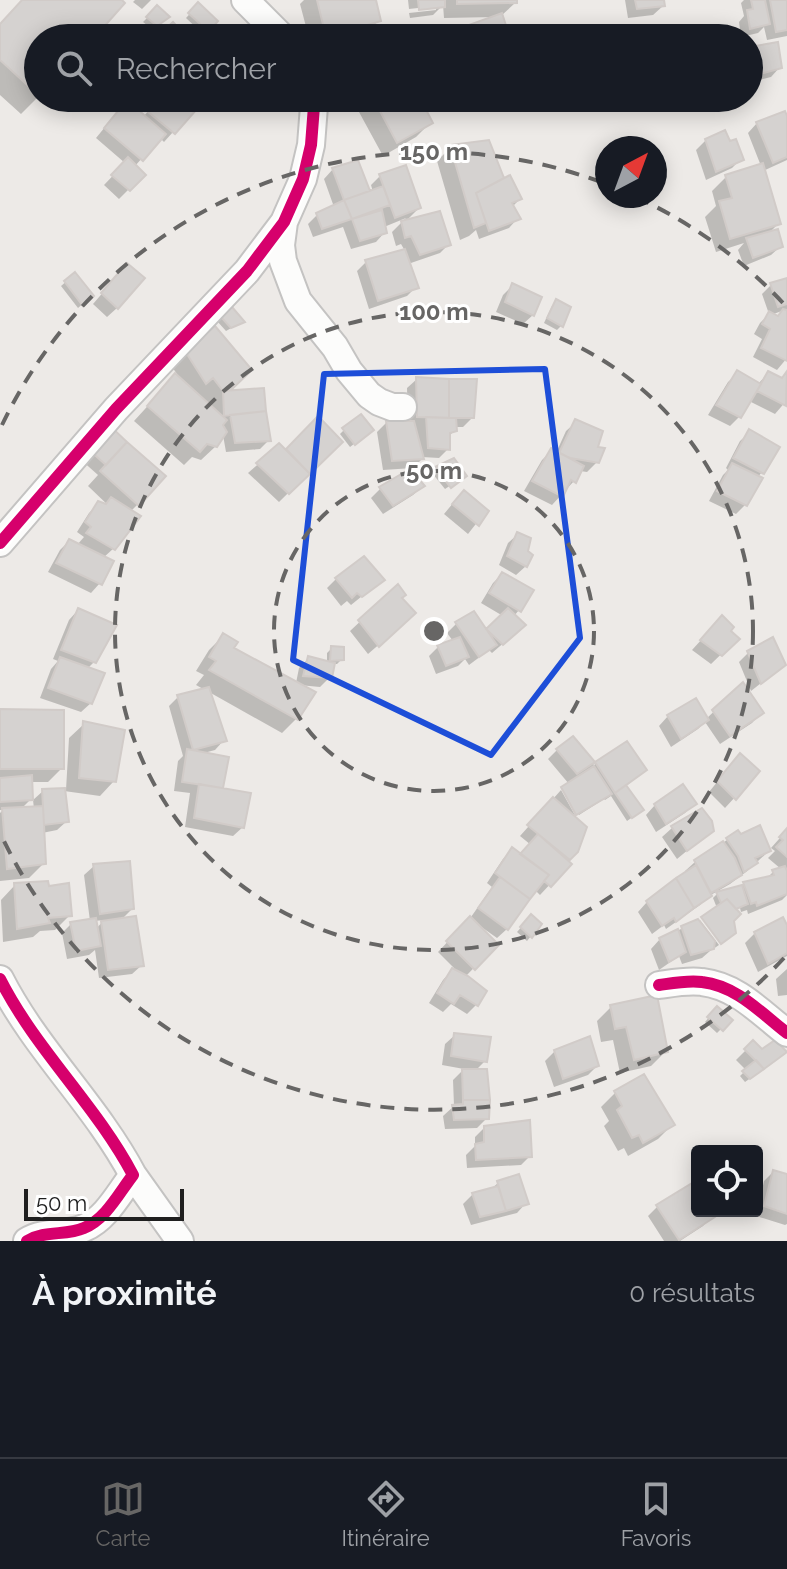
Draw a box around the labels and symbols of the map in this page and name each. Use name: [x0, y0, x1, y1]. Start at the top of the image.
north arrow: [595, 136, 667, 208]
text: 150 m: [400, 137, 468, 166]
text: 100 m: [399, 297, 469, 326]
text: 50 m: [406, 456, 462, 485]
centre of rings: [420, 617, 448, 645]
scale bar: [24, 1185, 184, 1221]

